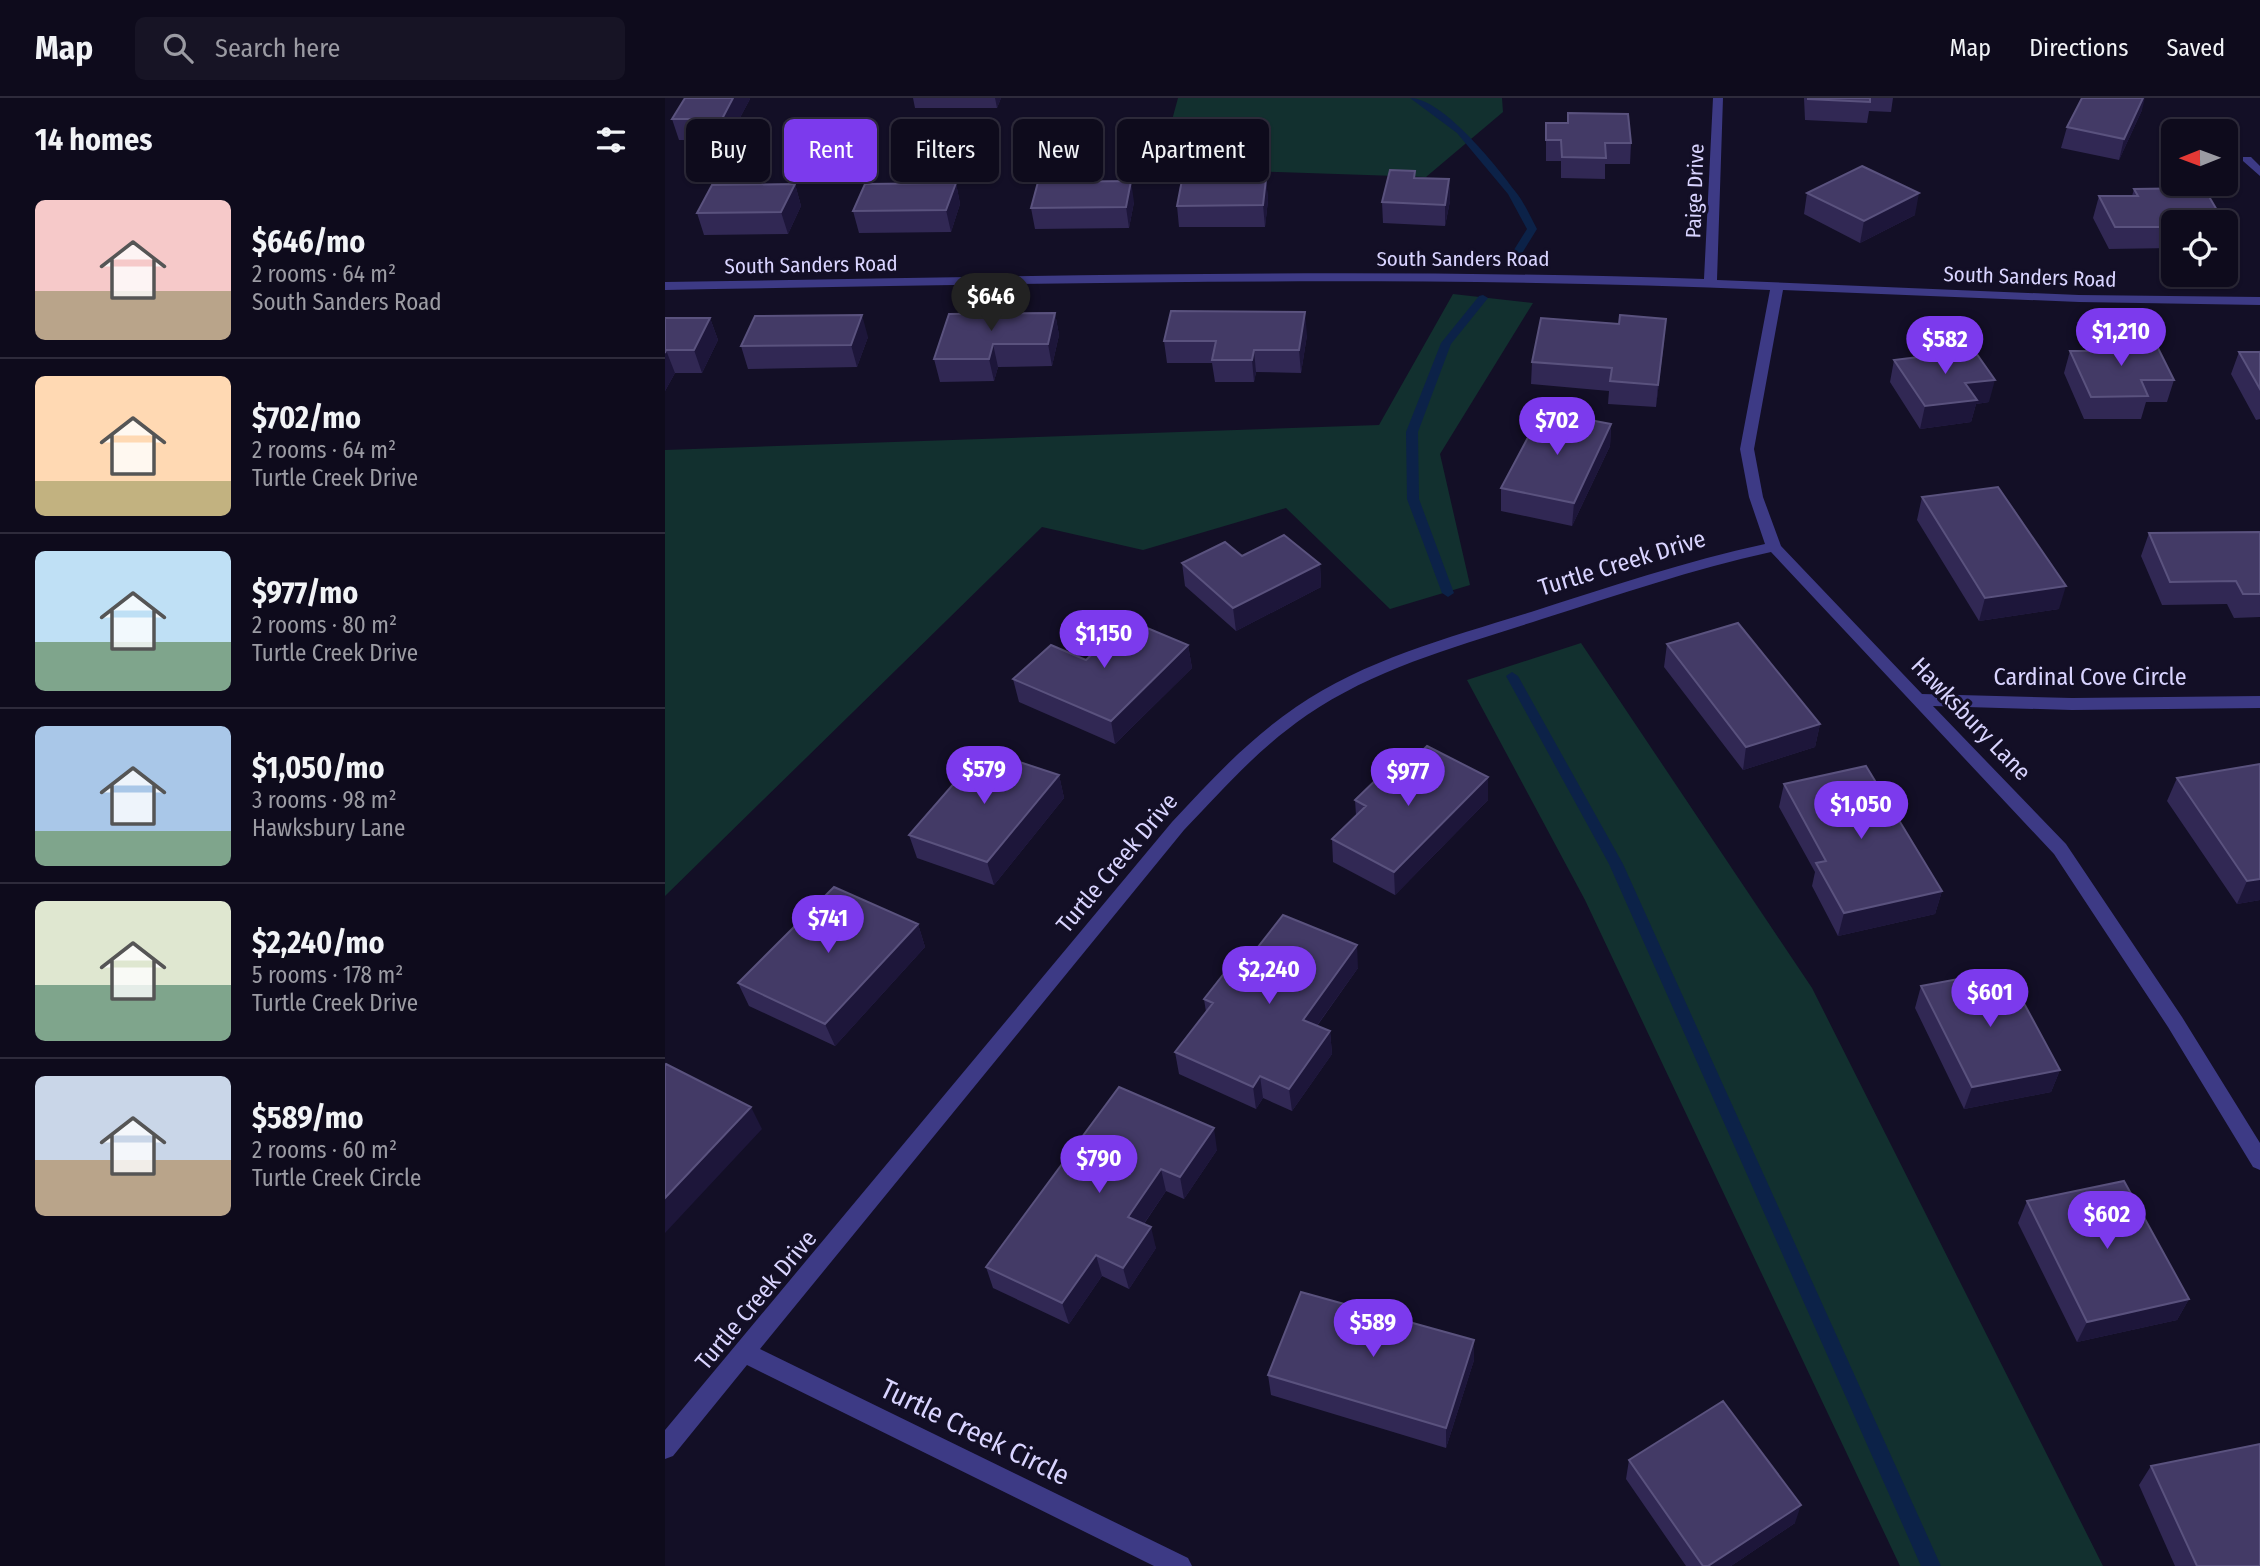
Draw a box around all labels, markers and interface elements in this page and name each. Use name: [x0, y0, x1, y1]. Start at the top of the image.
search box: [135, 17, 625, 80]
text: Map: [35, 28, 93, 68]
icon: search: [159, 29, 197, 67]
text: Search here: [215, 33, 340, 64]
text: Map: [1950, 34, 1991, 62]
text: Directions: [2029, 34, 2128, 62]
text: Saved: [2166, 34, 2225, 62]
chip: Buy: [686, 119, 770, 182]
chip: Rent: [784, 119, 877, 182]
chip: Filters: [891, 119, 999, 182]
chip: New: [1013, 119, 1103, 182]
chip: Apartment: [1117, 119, 1269, 182]
north arrow: [2161, 119, 2238, 196]
map controls: [2161, 119, 2238, 287]
icon: filters: [592, 121, 630, 159]
text: 14 homes: [35, 122, 152, 158]
street label: Paige Drive: [1680, 143, 1710, 239]
button: locate: [2161, 210, 2238, 287]
text: $646/mo: [252, 224, 365, 260]
icon: home: [91, 228, 175, 312]
street label: South Sanders Road: [1376, 246, 1550, 272]
street label: South Sanders Road: [724, 250, 898, 280]
text: 2 rooms · 64 m²: [252, 260, 396, 288]
street label: South Sanders Road: [1943, 261, 2117, 293]
pin: $646: [950, 274, 1032, 333]
text: $646: [967, 282, 1015, 310]
text: South Sanders Road: [252, 288, 442, 316]
pin: $1,210: [2064, 308, 2178, 368]
pin: $582: [1904, 316, 1986, 376]
text: $1,210: [2092, 317, 2150, 345]
text: $582: [1922, 325, 1968, 353]
pin: $702: [1516, 398, 1598, 457]
text: $702/mo: [252, 400, 361, 436]
icon: home: [91, 404, 175, 488]
text: $702: [1535, 406, 1579, 434]
text: 2 rooms · 64 m²: [252, 436, 396, 464]
text: Turtle Creek Drive: [252, 464, 418, 492]
street label: Turtle Creek Drive: [1535, 524, 1709, 602]
text: $977/mo: [252, 575, 358, 611]
icon: home: [91, 579, 175, 663]
pin: $1,150: [1047, 610, 1161, 670]
text: 2 rooms · 80 m²: [252, 611, 397, 639]
text: $1,150: [1076, 619, 1132, 647]
text: Turtle Creek Drive: [252, 639, 418, 667]
street label: Hawksbury Lane: [1905, 652, 2037, 786]
street label: Cardinal Cove Circle: [1993, 663, 2187, 691]
pin: $579: [943, 746, 1025, 806]
pin: $977: [1367, 748, 1449, 808]
text: $1,050/mo: [252, 750, 384, 786]
icon: home: [91, 754, 175, 838]
text: $579: [962, 755, 1006, 783]
text: $977: [1387, 757, 1429, 785]
pin: $1,050: [1804, 782, 1918, 841]
text: 3 rooms · 98 m²: [252, 786, 397, 814]
street label: Turtle Creek Drive: [1051, 788, 1183, 938]
text: $1,050: [1830, 790, 1892, 818]
text: Hawksbury Lane: [252, 814, 405, 842]
pin: $741: [787, 896, 869, 955]
text: $741: [808, 904, 848, 932]
text: $2,240/mo: [252, 925, 384, 961]
icon: home: [91, 929, 175, 1013]
pin: $2,240: [1212, 946, 1326, 1006]
text: $2,240: [1238, 955, 1300, 983]
text: 5 rooms · 178 m²: [252, 961, 403, 989]
pin: $601: [1949, 970, 2031, 1029]
text: $601: [1967, 978, 2013, 1006]
text: Turtle Creek Drive: [252, 989, 418, 1017]
text: $589/mo: [252, 1100, 364, 1136]
icon: home: [91, 1104, 175, 1188]
text: 2 rooms · 60 m²: [252, 1136, 397, 1164]
pin: $790: [1058, 1136, 1140, 1195]
text: $790: [1076, 1144, 1122, 1172]
text: Turtle Creek Circle: [252, 1164, 421, 1192]
pin: $602: [2066, 1192, 2148, 1251]
text: $602: [2084, 1200, 2130, 1228]
street label: Turtle Creek Drive: [690, 1225, 822, 1375]
pin: $589: [1332, 1300, 1414, 1359]
text: $589: [1350, 1308, 1396, 1336]
street label: Turtle Creek Circle: [875, 1372, 1075, 1492]

